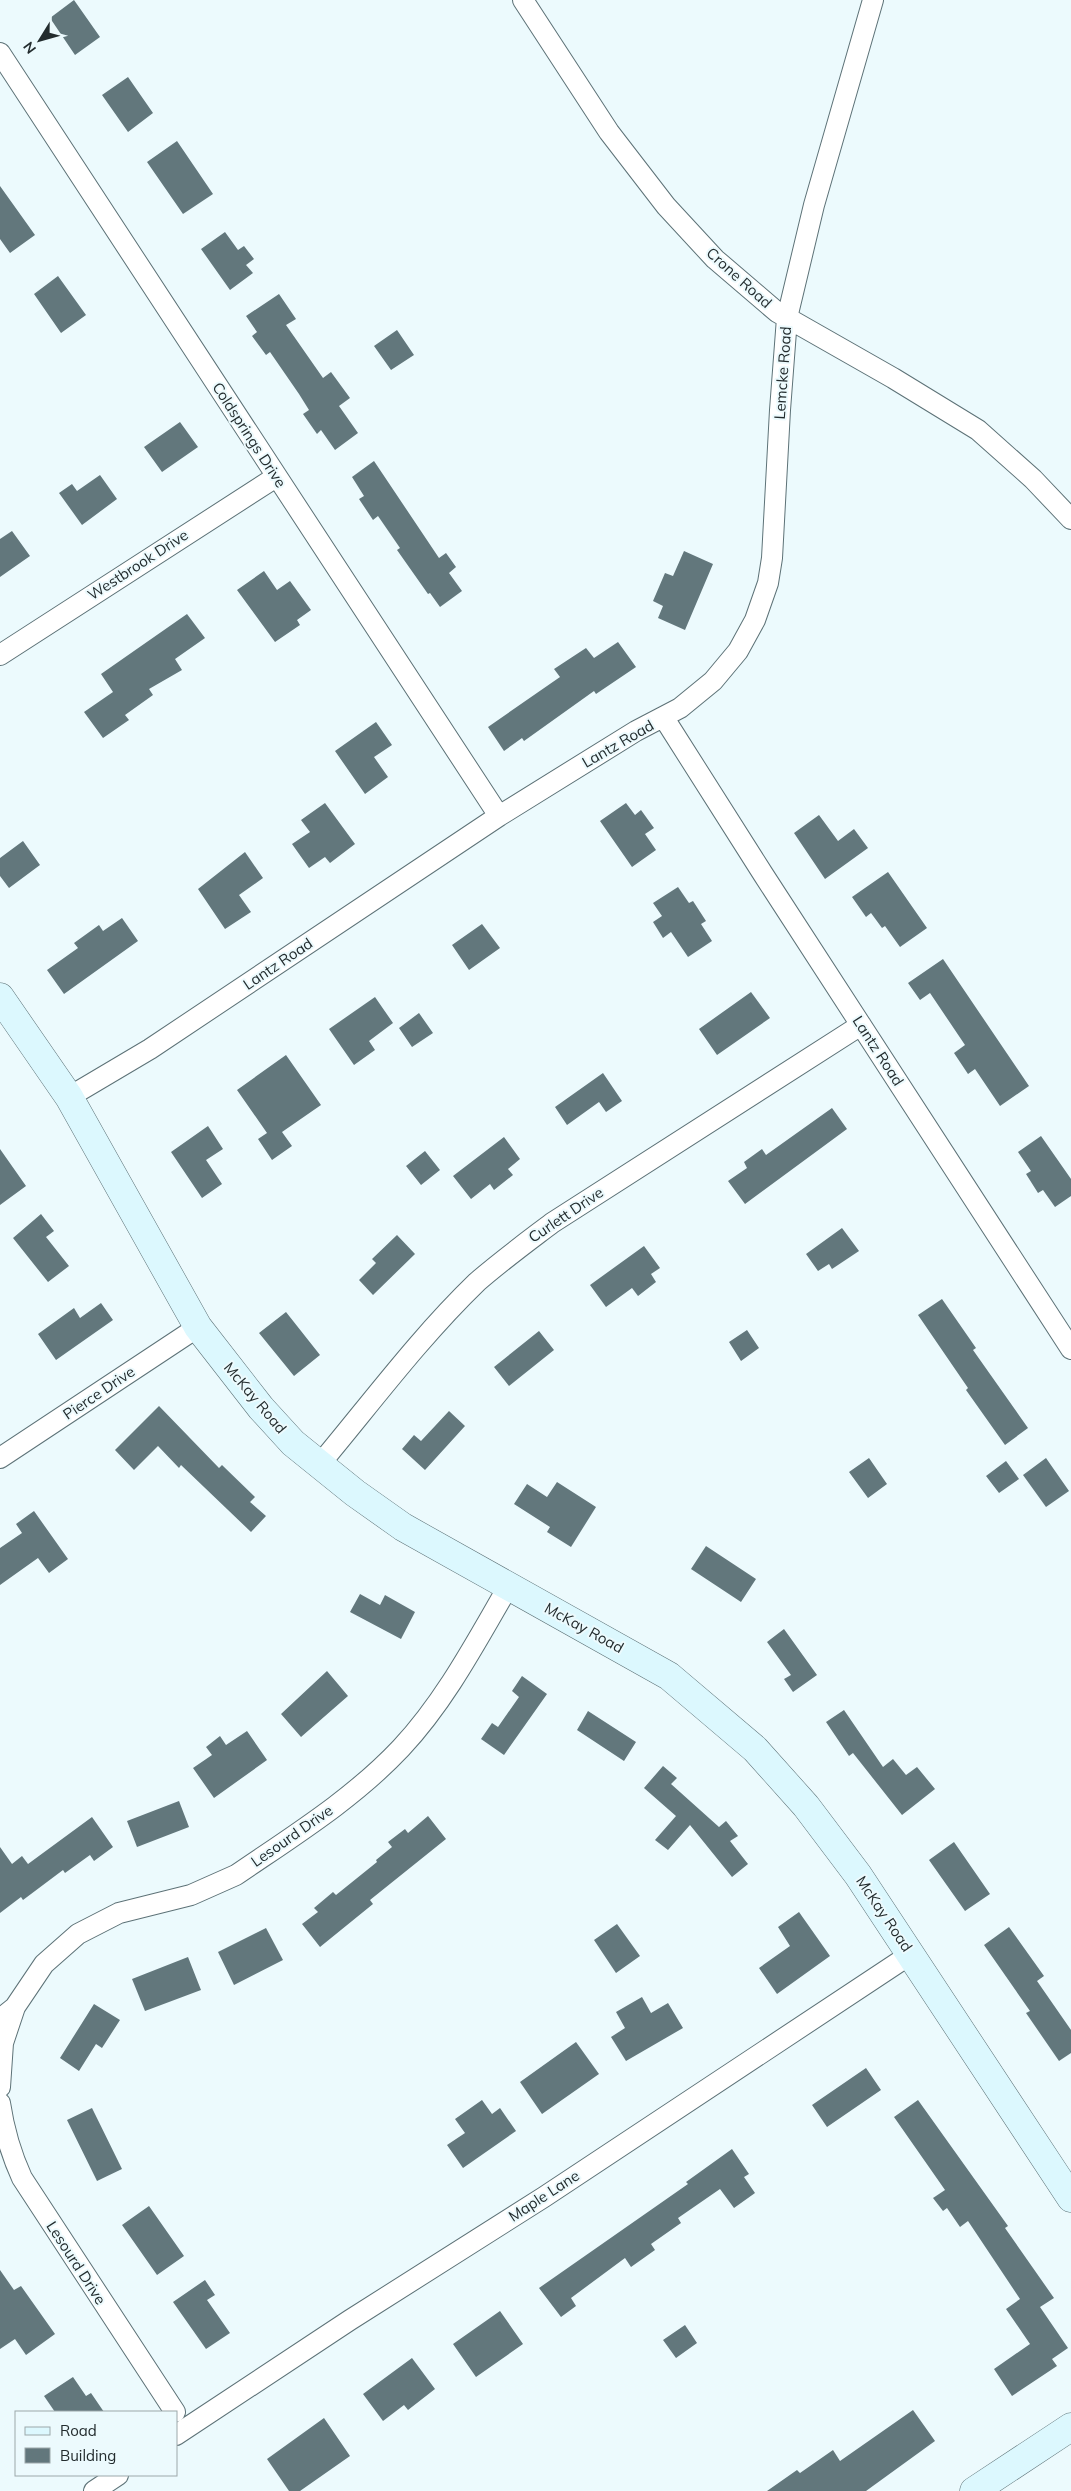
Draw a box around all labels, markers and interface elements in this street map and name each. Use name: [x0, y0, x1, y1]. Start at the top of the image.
north arrow: [15, 15, 65, 65]
text: N: [19, 38, 40, 57]
street label: Crone Road: [703, 243, 776, 312]
street label: Lemcke Road: [770, 326, 795, 420]
street label: Coldsprings Drive: [208, 378, 291, 491]
street label: Westbrook Drive: [84, 525, 192, 604]
street label: Lantz Road: [578, 715, 657, 772]
street label: Lantz Road: [239, 933, 316, 994]
street label: Lantz Road: [849, 1012, 908, 1089]
street label: Curlett Drive: [525, 1183, 607, 1247]
street label: McKay Road: [220, 1358, 291, 1437]
street label: Pierce Drive: [59, 1362, 138, 1424]
street label: McKay Road: [541, 1598, 627, 1657]
street label: Lesourd Drive: [247, 1800, 336, 1871]
street label: McKay Road: [852, 1872, 917, 1955]
street label: Maple Lane: [505, 2166, 583, 2226]
street label: Lesourd Drive: [42, 2218, 110, 2308]
legend: [15, 2411, 178, 2476]
text: Road: [60, 2421, 97, 2440]
text: Building: [60, 2446, 116, 2465]

